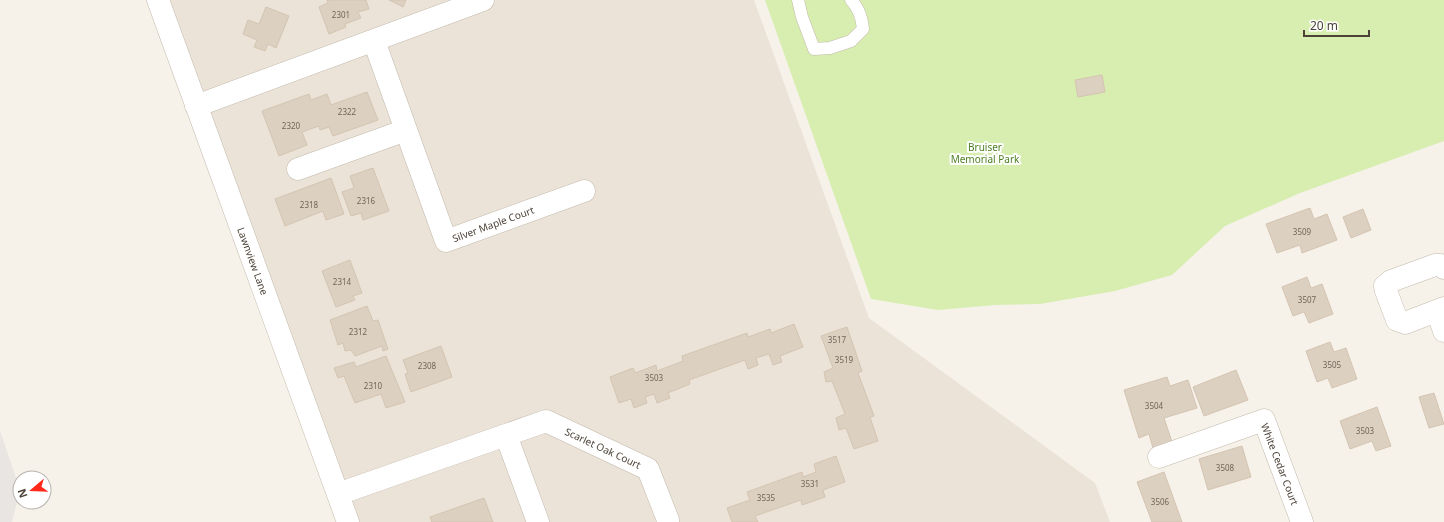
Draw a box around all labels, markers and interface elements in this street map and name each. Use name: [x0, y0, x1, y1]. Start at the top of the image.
house number: 2301: [332, 9, 350, 20]
scale bar: [1304, 12, 1369, 38]
text: 20 m: [1310, 17, 1338, 34]
house number: 2322: [338, 106, 357, 117]
house number: 2320: [282, 120, 301, 131]
park label: Bruiser Memorial Park: [951, 140, 1020, 166]
house number: 2316: [357, 195, 376, 206]
house number: 2318: [300, 199, 319, 210]
street label: Silver Maple Court: [450, 203, 536, 245]
street label: Lawnview Lane: [234, 225, 272, 297]
house number: 3509: [1293, 226, 1312, 237]
house number: 2314: [333, 276, 352, 287]
house number: 3507: [1298, 294, 1317, 305]
house number: 2312: [349, 326, 368, 337]
house number: 3517: [828, 334, 847, 345]
house number: 3519: [835, 354, 854, 365]
house number: 3505: [1323, 359, 1342, 370]
house number: 2308: [418, 360, 437, 371]
house number: 3503: [645, 372, 664, 383]
house number: 2310: [364, 380, 383, 391]
house number: 3504: [1145, 400, 1164, 411]
street label: White Cedar Court: [1258, 421, 1302, 507]
street label: Scarlet Oak Court: [563, 424, 644, 472]
house number: 3503: [1356, 425, 1375, 436]
house number: 3508: [1216, 462, 1235, 473]
north arrow: [12, 470, 52, 510]
house number: 3531: [801, 478, 819, 489]
text: N: [14, 487, 31, 500]
house number: 3535: [757, 492, 776, 503]
house number: 3506: [1151, 496, 1170, 507]

